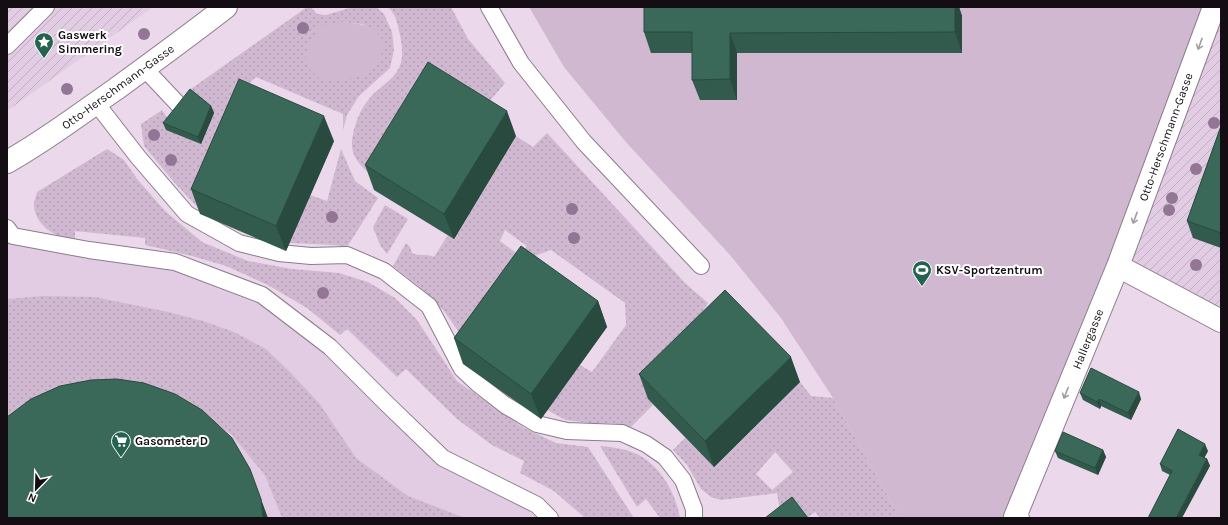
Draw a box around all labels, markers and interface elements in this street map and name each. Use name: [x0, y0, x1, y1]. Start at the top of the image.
place label: Gaswerk Simmering: [58, 28, 122, 56]
place icon: Gaswerk Simmering: [33, 31, 55, 59]
one-way arrow: [1196, 37, 1204, 49]
street label: Otto-Herschmann-Gasse: [59, 42, 177, 132]
street label: Otto-Herschmann-Gasse: [1136, 71, 1196, 203]
one-way arrow: [1131, 211, 1139, 223]
sports icon: KSV-Sportzentrum: [911, 259, 933, 287]
place label: KSV-Sportzentrum: [936, 263, 1043, 277]
street label: Hallergasse: [1070, 307, 1106, 371]
one-way arrow: [1061, 386, 1069, 398]
supermarket icon: Gasometer D: [110, 430, 132, 458]
place label: Gasometer D: [135, 434, 208, 448]
north arrow: [16, 469, 56, 509]
text: N: [26, 490, 38, 505]

